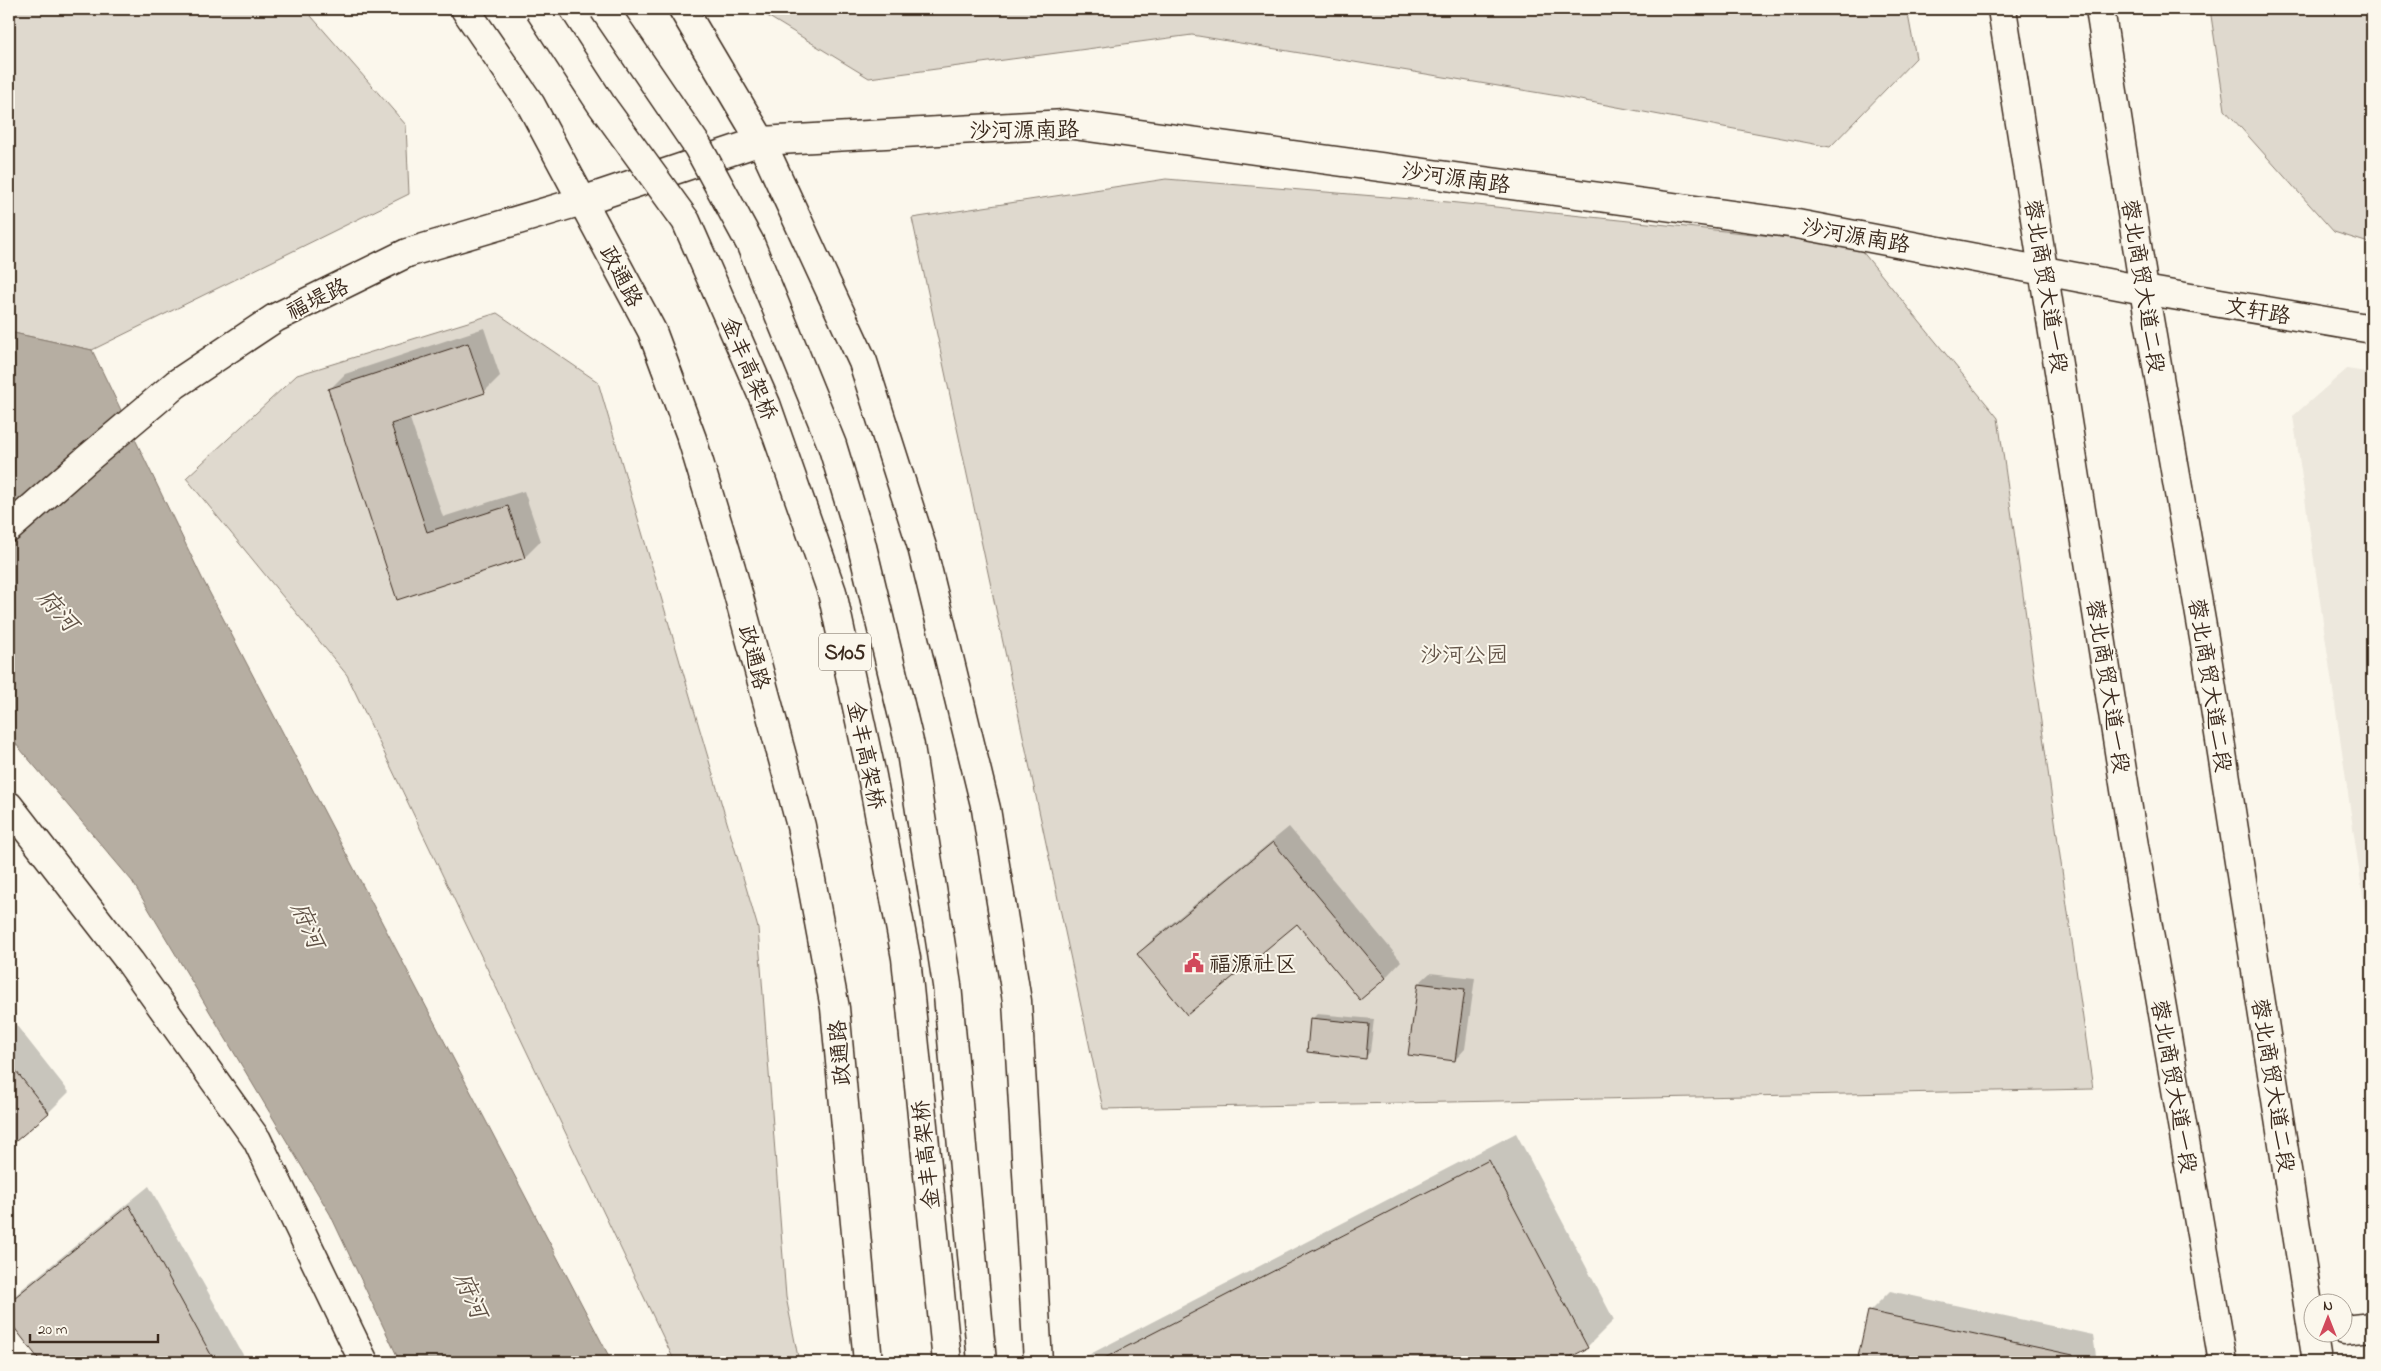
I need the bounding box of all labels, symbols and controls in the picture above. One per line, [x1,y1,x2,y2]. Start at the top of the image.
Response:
street label: 沙河源南路 [969,115,1079,149]
street label: 沙河源南路 [1399,156,1512,203]
street label: 蓉北商贸大道一段 [2014,197,2074,376]
street label: 蓉北商贸大道二段 [2111,197,2171,376]
street label: 沙河源南路 [1799,213,1912,263]
street label: 政通路 [590,241,649,314]
street label: 福堤路 [282,272,355,330]
street label: 文轩路 [2222,291,2293,334]
street label: 金丰高架桥 [711,312,783,426]
water label: 府河 [27,582,88,644]
street label: 蓉北商贸大道二段 [2178,596,2238,775]
street label: 蓉北商贸大道一段 [2076,597,2136,776]
street label: 政通路 [728,622,776,694]
road number: S105 [819,634,871,670]
park label: 沙河公园 [1420,641,1508,673]
street label: 金丰高架桥 [837,698,891,813]
water label: 府河 [280,897,333,959]
place label: 福源社区 [1209,950,1297,982]
public building icon: 福源社区 [1183,952,1205,974]
street label: 蓉北商贸大道二段 [2241,996,2301,1175]
street label: 蓉北商贸大道一段 [2141,997,2203,1176]
street label: 政通路 [823,1018,861,1087]
street label: 金丰高架桥 [906,1098,950,1211]
water label: 府河 [443,1267,496,1329]
north arrow [2304,1294,2354,1344]
text: N [2323,1296,2333,1317]
scale bar [30,1311,158,1343]
text: 20 m [38,1319,68,1341]

